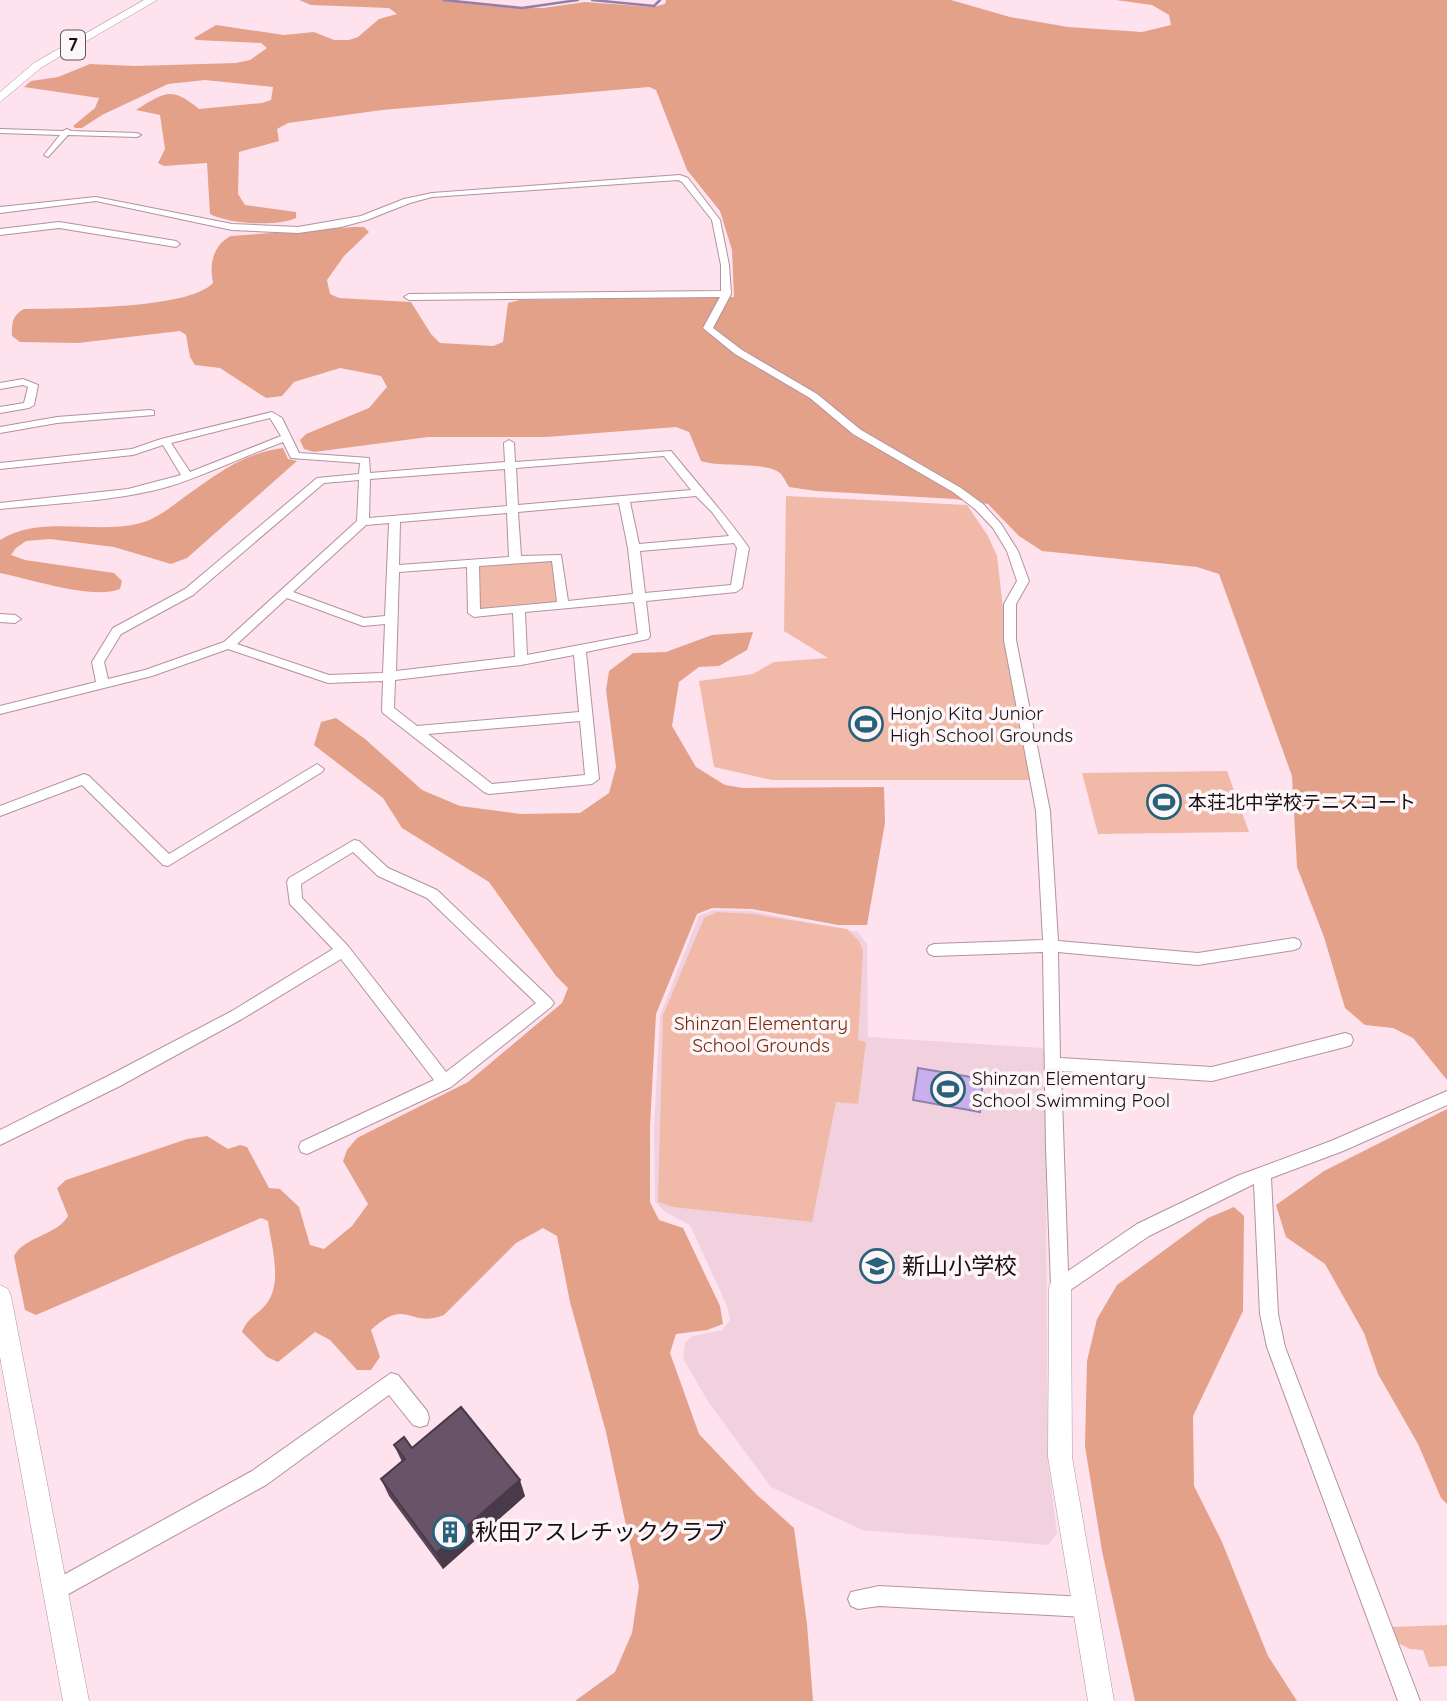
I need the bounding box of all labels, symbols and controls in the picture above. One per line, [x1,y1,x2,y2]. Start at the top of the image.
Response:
road number: 7 [61,31,85,60]
place label: Honjo Kita Junior High School Grounds [890,701,1073,747]
sports icon: Honjo Kita Junior High School Grounds [847,705,885,743]
sports icon: 本荘北中学校テニスコート [1145,783,1183,821]
place label: 本荘北中学校テニスコート [1188,790,1416,814]
park label: Shinzan Elementary School Grounds [674,1011,848,1057]
place label: Shinzan Elementary School Swimming Pool [972,1066,1170,1112]
sports icon: Shinzan Elementary School Swimming Pool [929,1070,967,1108]
school or university icon: 新山小学校 [858,1247,896,1285]
place label: 新山小学校 [902,1251,1017,1280]
building icon: 秋田アスレチッククラブ [431,1513,469,1551]
place label: 秋田アスレチッククラブ [475,1517,727,1546]

